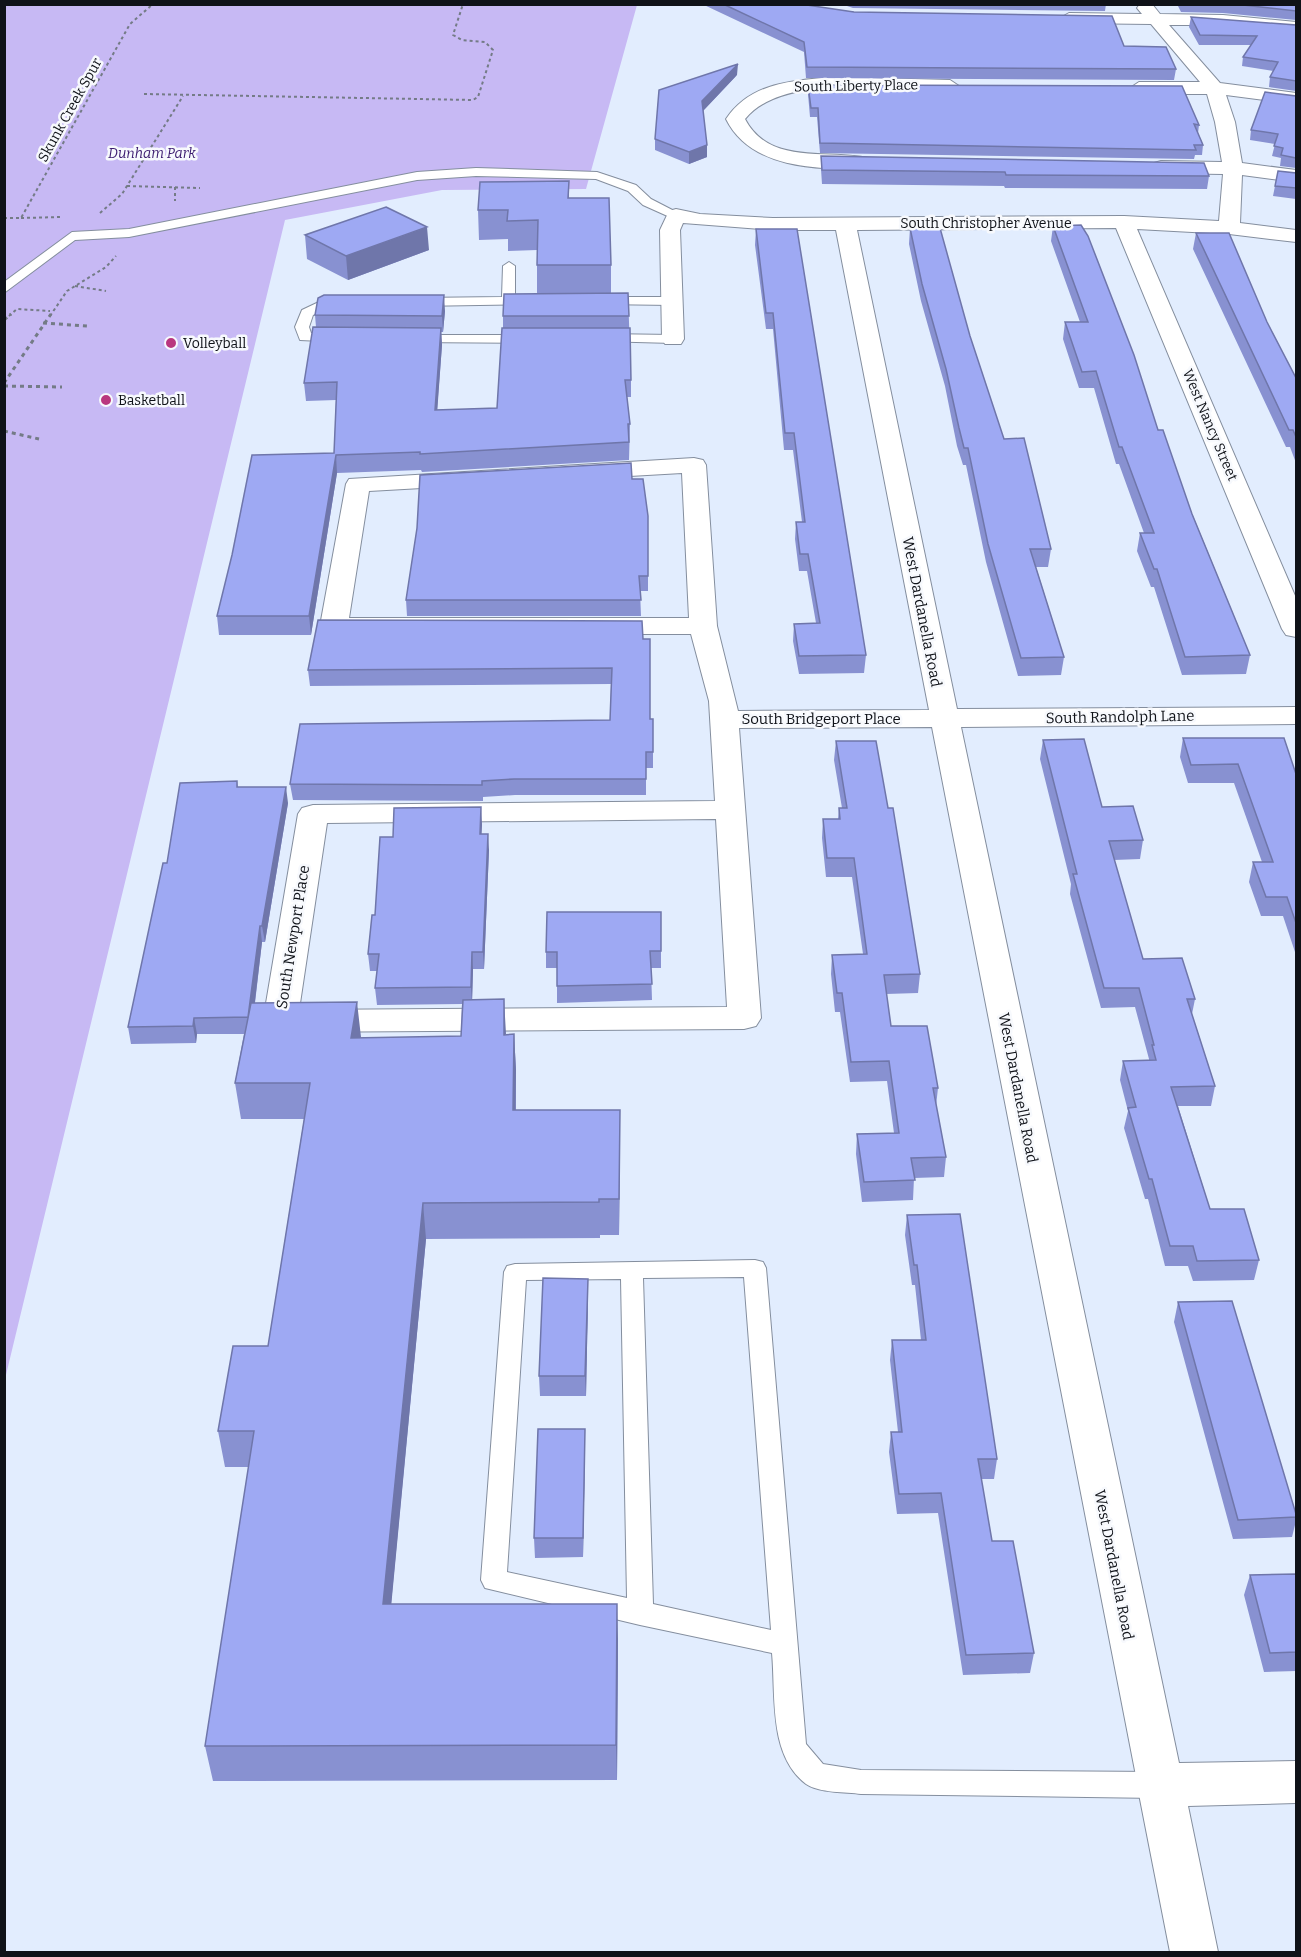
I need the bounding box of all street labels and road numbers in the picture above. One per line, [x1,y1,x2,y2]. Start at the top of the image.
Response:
street label: Skunk Creek Spur [34,55,106,165]
street label: South Liberty Place [794,76,918,96]
street label: South Christopher Avenue [900,215,1072,232]
street label: West Nancy Street [1179,367,1241,483]
street label: West Dardanella Road [899,535,945,689]
street label: South Randolph Lane [1045,707,1195,727]
street label: South Bridgeport Place [741,710,901,728]
street label: South Newport Place [273,864,313,1010]
street label: West Dardanella Road [995,1011,1041,1165]
street label: West Dardanella Road [1091,1488,1137,1642]

